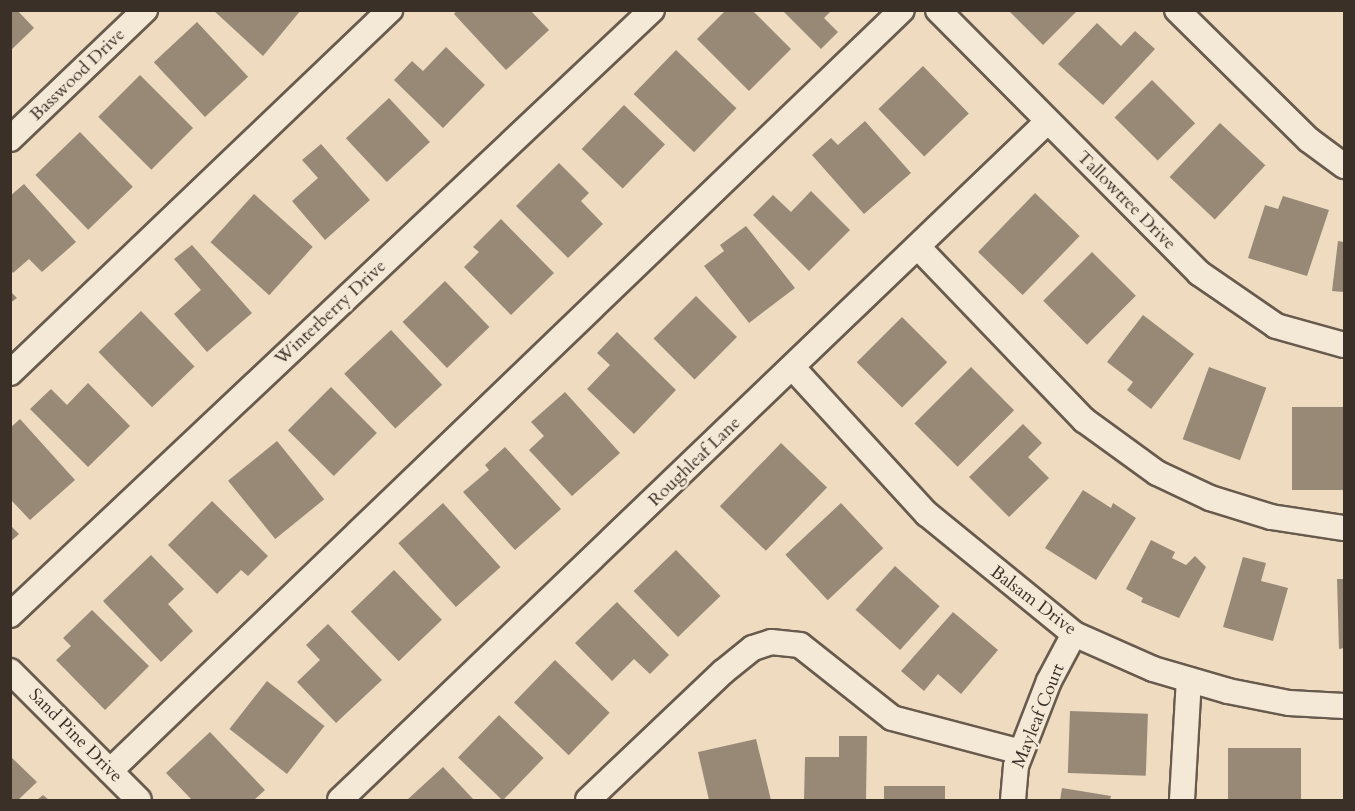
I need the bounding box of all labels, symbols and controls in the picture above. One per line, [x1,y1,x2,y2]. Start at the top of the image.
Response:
street label: Basswood Drive [26,24,130,126]
street label: Tallowtree Drive [1072,147,1180,255]
street label: Winterberry Drive [271,256,391,370]
street label: Roughleaf Lane [644,413,746,511]
street label: Balsam Drive [986,562,1080,640]
street label: Mayleaf Court [1008,661,1070,771]
street label: Sand Pine Drive [24,685,126,787]

